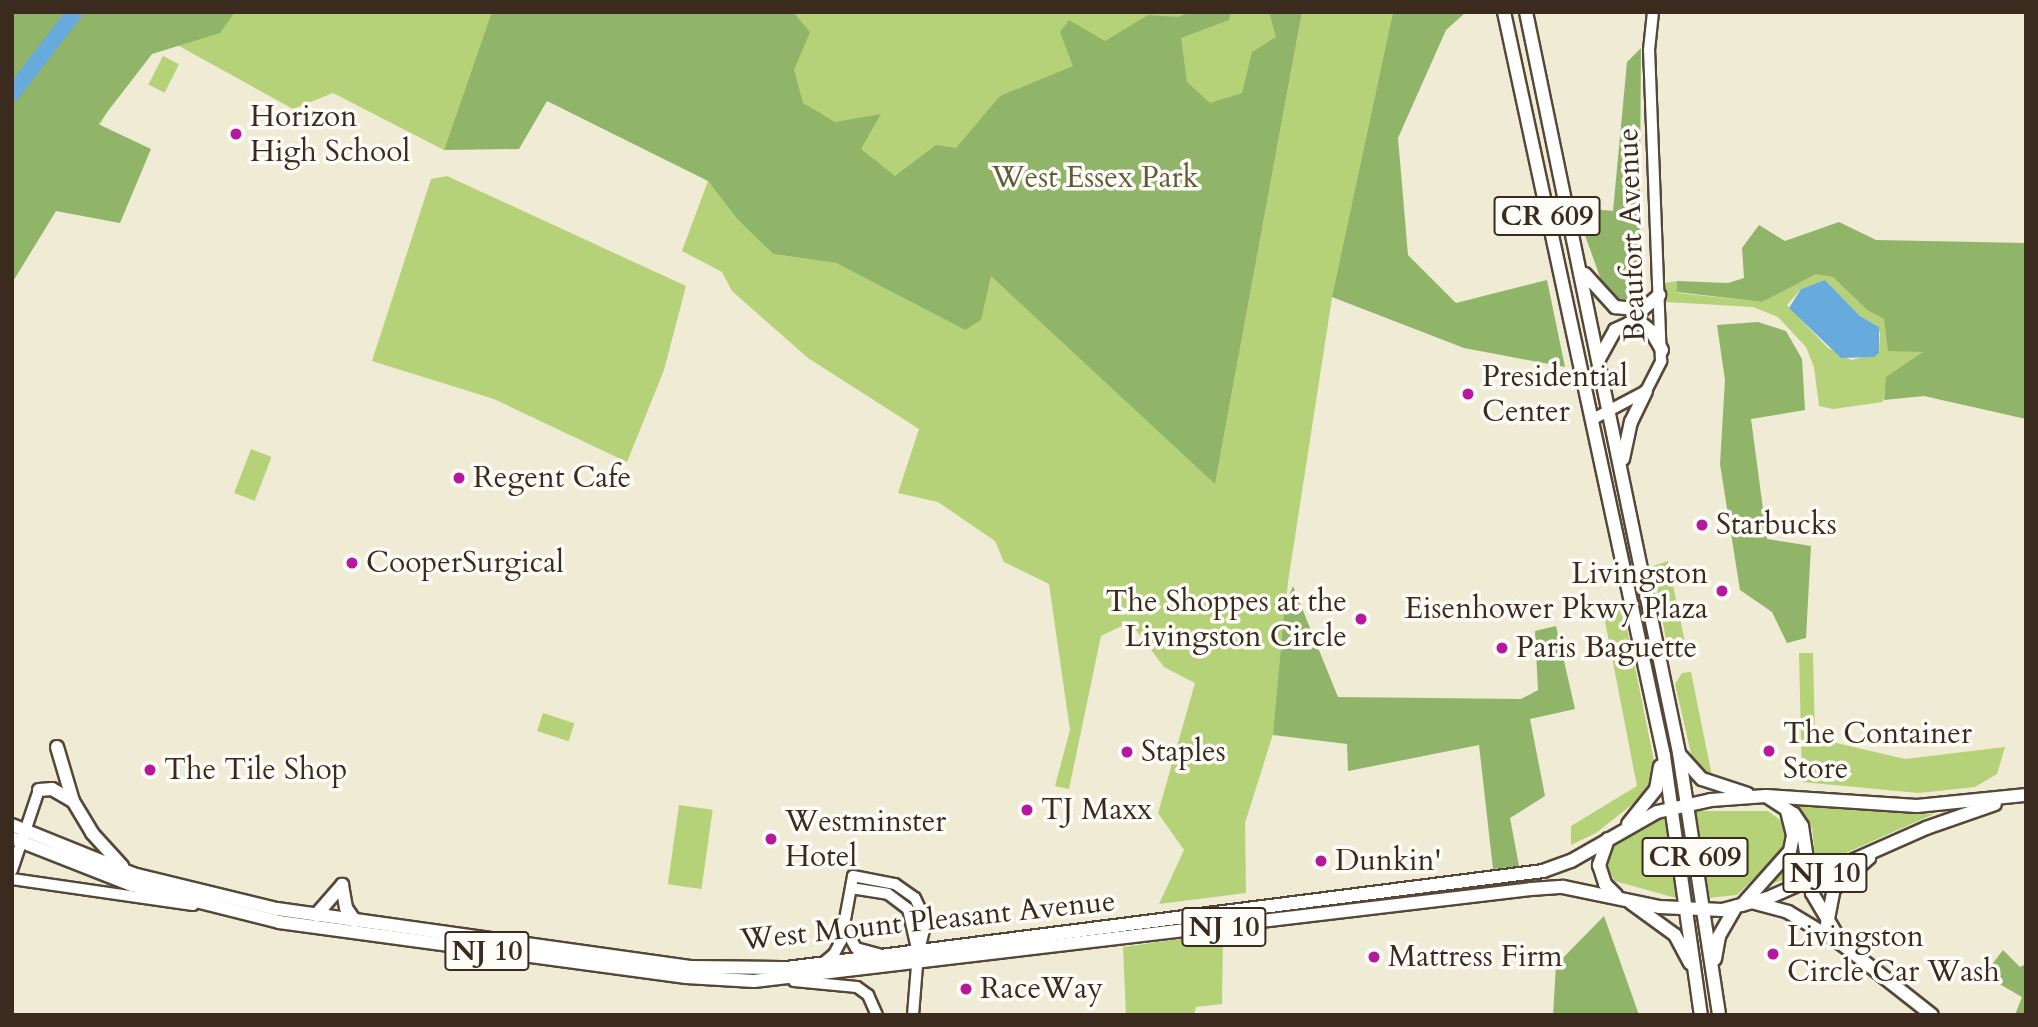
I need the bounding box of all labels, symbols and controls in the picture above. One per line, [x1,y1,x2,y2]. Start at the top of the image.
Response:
place label: Horizon High School [250,99,410,170]
marker: Horizon High School [228,126,244,142]
street label: Beaufort Avenue [1610,127,1654,343]
park label: West Essex Park [991,160,1199,196]
road number: CR 609 [1493,192,1601,241]
place label: Presidential Center [1482,359,1628,430]
marker: Presidential Center [1460,386,1476,402]
place label: Regent Cafe [473,460,631,496]
marker: Regent Cafe [451,470,467,486]
place label: Starbucks [1716,507,1837,543]
marker: Starbucks [1694,517,1710,533]
place label: CooperSurgical [366,545,564,581]
marker: CooperSurgical [344,555,360,571]
place label: Livingston Eisenhower Pkwy Plaza [1405,556,1708,626]
marker: Livingston Eisenhower Pkwy Plaza [1714,583,1730,599]
place label: The Shoppes at the Livingston Circle [1105,584,1347,654]
marker: The Shoppes at the Livingston Circle [1353,611,1369,627]
place label: Paris Baguette [1516,630,1697,666]
marker: Paris Baguette [1494,640,1510,656]
place label: The Container Store [1783,716,1972,786]
place label: Staples [1141,734,1226,770]
marker: The Container Store [1761,743,1777,759]
marker: Staples [1119,744,1135,760]
place label: The Tile Shop [164,752,348,788]
marker: The Tile Shop [142,762,158,778]
place label: TJ Maxx [1041,792,1152,828]
marker: TJ Maxx [1019,802,1035,818]
place label: Westminster Hotel [785,804,946,874]
marker: Westminster Hotel [763,831,779,847]
road number: CR 609 [1641,832,1749,882]
place label: Dunkin' [1335,843,1441,879]
road number: NJ 10 [1781,848,1869,898]
marker: Dunkin' [1313,853,1329,869]
street label: West Mount Pleasant Avenue [739,883,1117,959]
road number: NJ 10 [1180,902,1268,951]
place label: Livingston Circle Car Wash [1787,919,2000,990]
road number: NJ 10 [443,926,531,976]
place label: Mattress Firm [1388,939,1563,975]
marker: Livingston Circle Car Wash [1765,946,1781,962]
marker: Mattress Firm [1366,949,1382,965]
place label: RaceWay [980,971,1103,1007]
marker: RaceWay [958,981,974,997]

